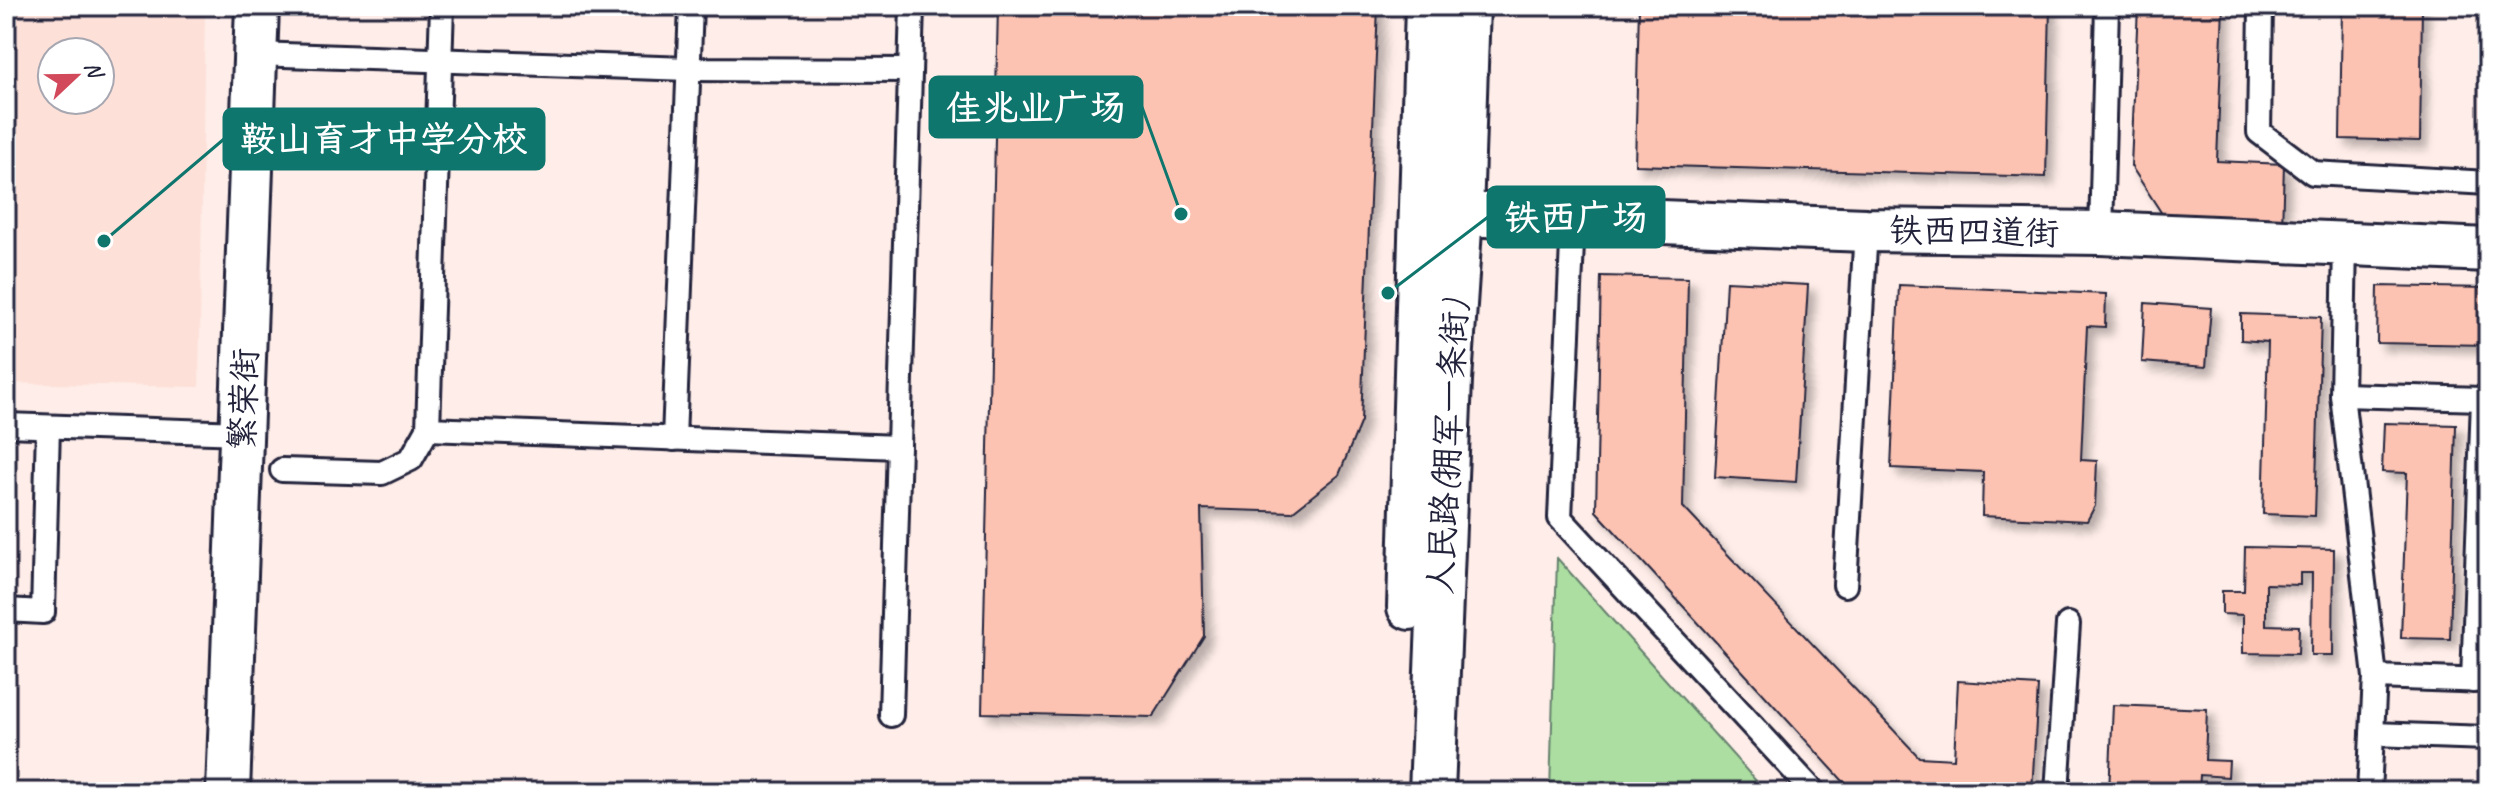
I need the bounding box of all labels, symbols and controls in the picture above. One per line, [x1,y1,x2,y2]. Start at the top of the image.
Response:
north arrow [36,36,116,116]
text: N [78,57,110,84]
callout: 佳兆业广场 [930,77,1142,137]
text: 佳兆业广场 [946,85,1126,131]
callout: 鞍山育才中学分校 [224,109,544,169]
text: 鞍山育才中学分校 [240,116,528,162]
callout: 铁西广场 [1488,187,1664,247]
text: 铁西广场 [1504,195,1648,241]
street label: 铁西四道街 [1889,209,2059,254]
street label: 人民路(拥军一条街) [1418,297,1477,595]
street label: 繁荣街 [220,347,267,451]

